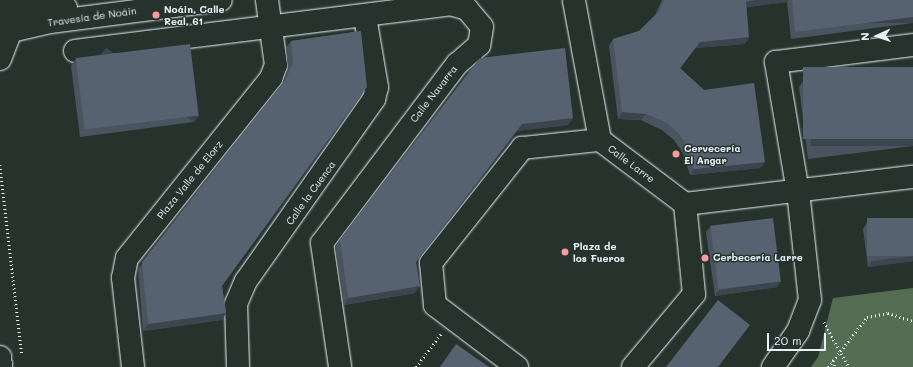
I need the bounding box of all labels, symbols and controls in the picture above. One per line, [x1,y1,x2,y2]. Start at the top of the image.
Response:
place label: Noáin, Calle Real, 61 [164,3,225,26]
street label: Travesía de Noáin [47,5,137,29]
marker: Noáin, Calle Real, 61 [151,10,161,20]
north arrow [857,16,897,56]
text: N [857,32,872,41]
street label: Calle Navarra [408,63,460,125]
street label: Plaza Valle de Elorz [155,138,225,222]
place label: Cervecería El Angar [684,142,741,166]
street label: Calle Larre [605,143,657,185]
marker: Cervecería El Angar [671,149,681,159]
street label: Calle la Cuenca [284,159,338,227]
place label: Plaza de los Fueros [573,240,625,264]
marker: Plaza de los Fueros [560,247,570,257]
place label: Cerbecería Larre [713,252,803,264]
marker: Cerbecería Larre [700,253,710,263]
scale bar [769,325,828,351]
text: 20 m [774,332,802,348]

